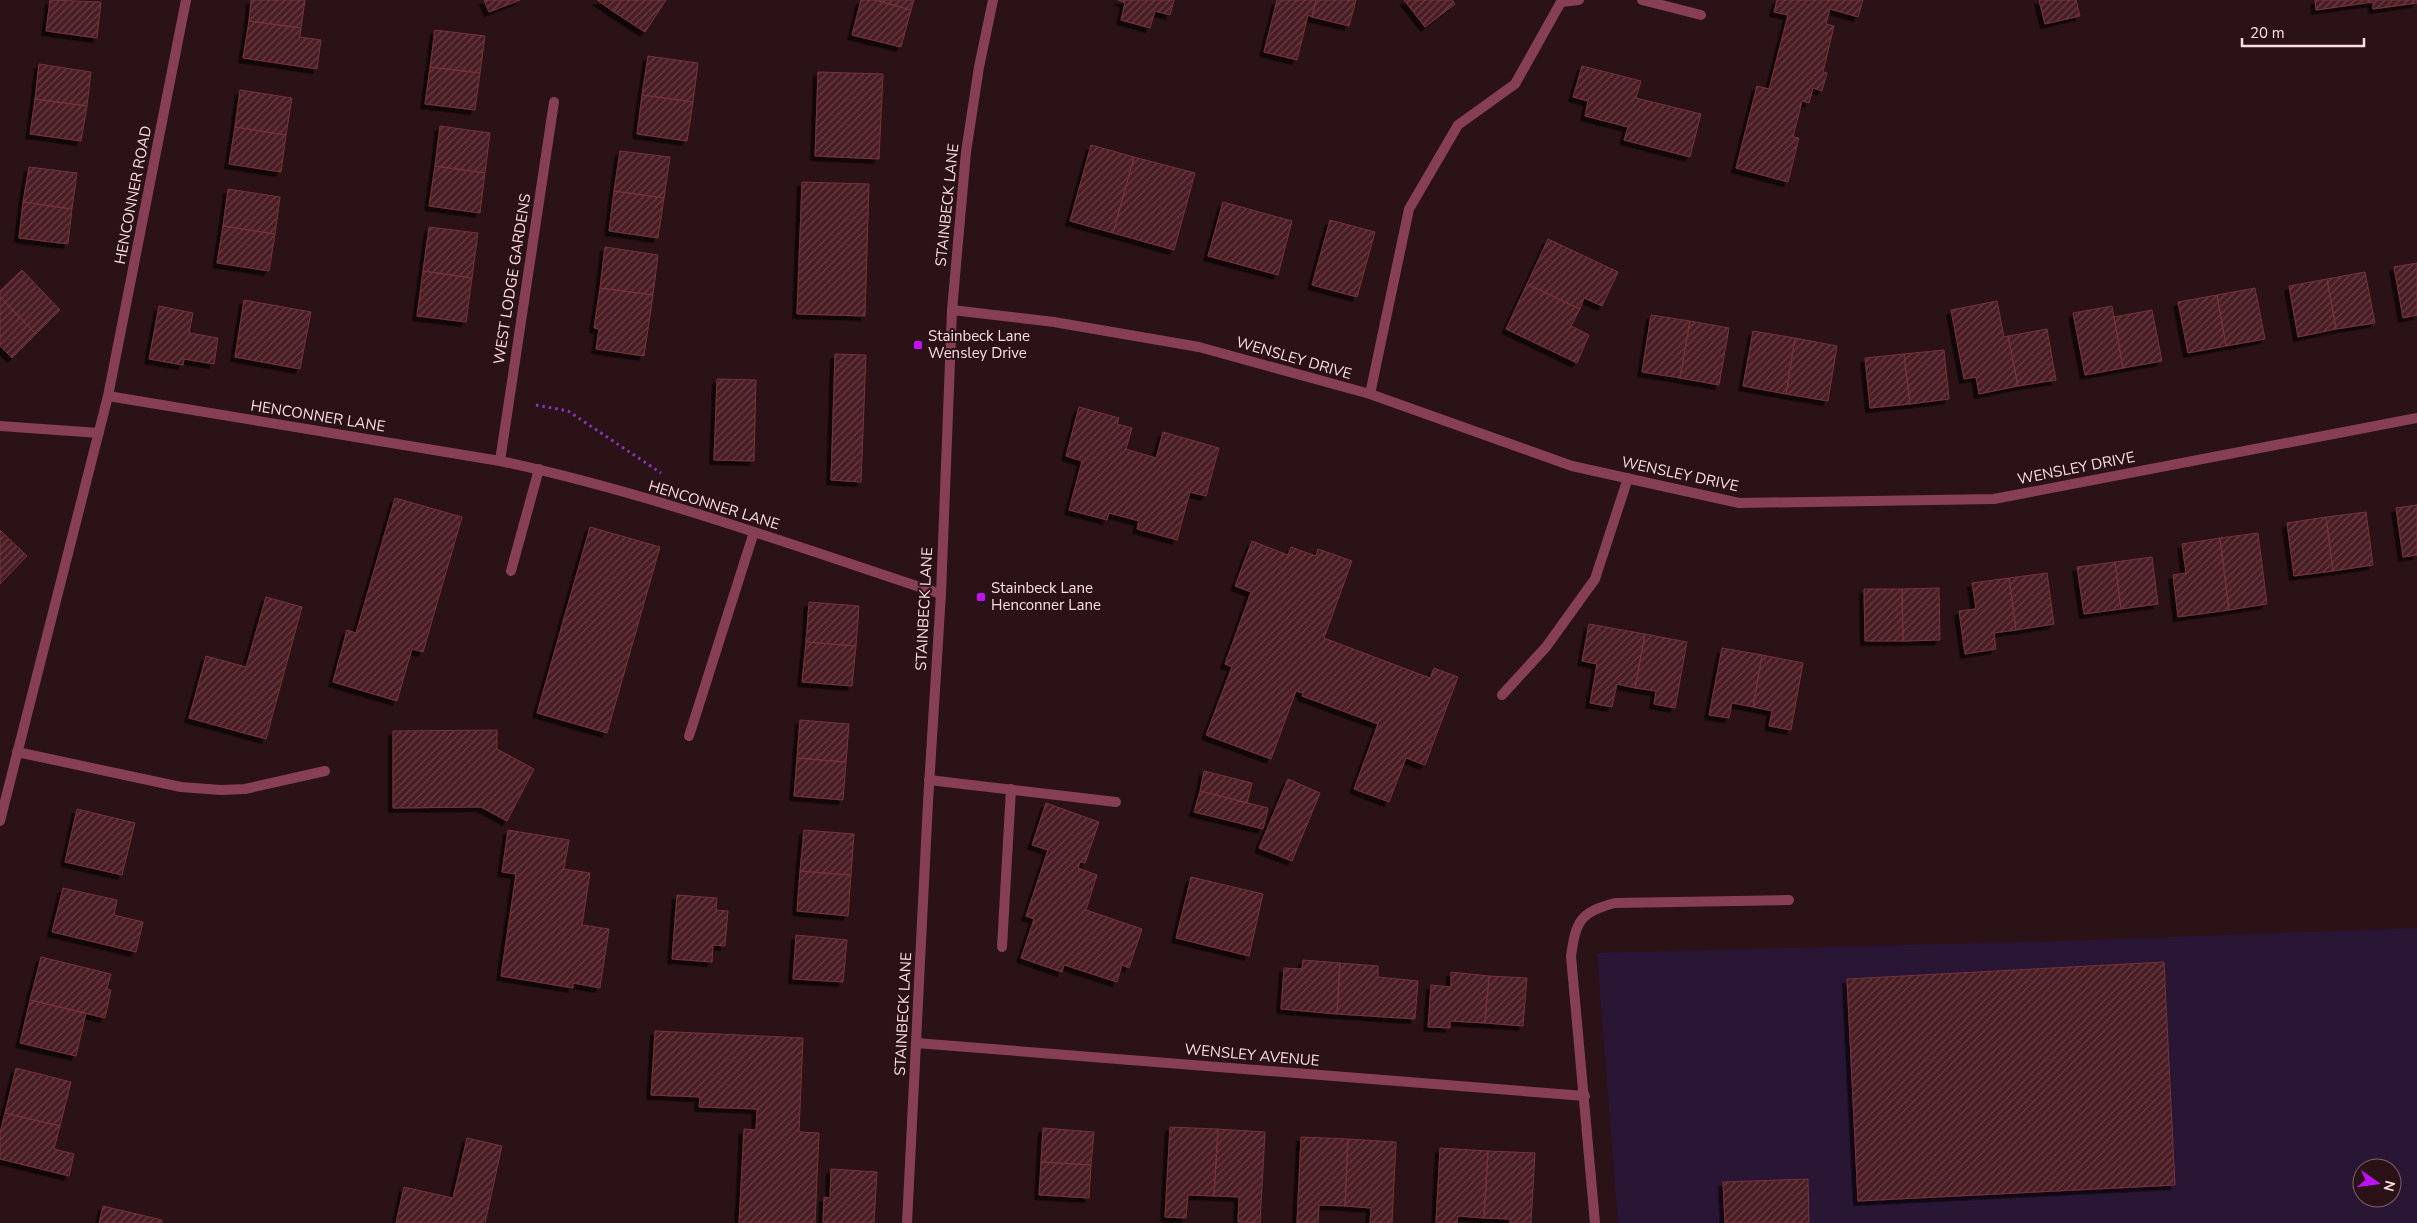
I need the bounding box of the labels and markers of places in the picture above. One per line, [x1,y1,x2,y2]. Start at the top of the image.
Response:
place label: Stainbeck Lane Wensley Drive [928,326,1030,363]
marker: Stainbeck Lane Wensley Drive [912,339,924,351]
place label: Stainbeck Lane Henconner Lane [991,578,1101,615]
marker: Stainbeck Lane Henconner Lane [975,591,987,603]

